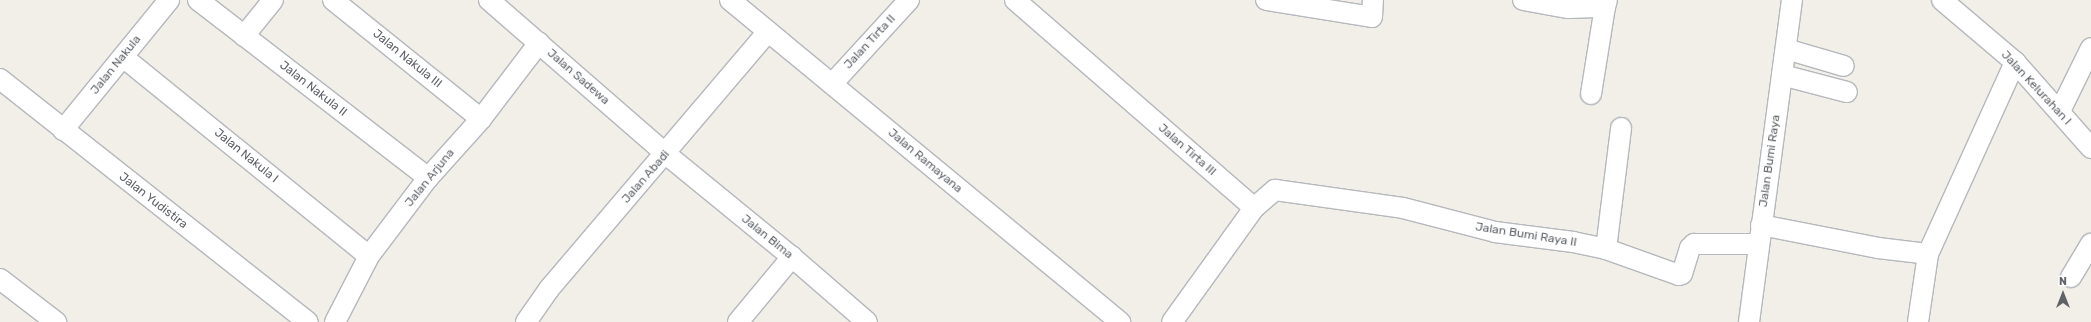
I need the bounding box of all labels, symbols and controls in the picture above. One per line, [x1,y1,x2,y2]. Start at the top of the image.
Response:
street label: Jalan Tirta II [841,12,899,72]
street label: Jalan Nakula III [370,27,444,91]
street label: Jalan Nakula [88,33,144,97]
street label: Jalan Sadewa [544,46,612,108]
street label: Jalan Kelurahan I [1998,48,2074,128]
street label: Jalan Nakula II [277,58,349,120]
street label: Jalan Bumi Raya [1756,114,1784,208]
street label: Jalan Tirta III [1155,121,1219,179]
street label: Jalan Nakula I [211,126,281,186]
street label: Jalan Ramayana [885,126,965,196]
street label: Jalan Arjuna [402,146,458,210]
street label: Jalan Abadi [619,147,673,207]
street label: Jalan Yudistira [116,170,190,232]
street label: Jalan Bima [738,212,796,262]
street label: Jalan Bumi Raya II [1474,220,1578,250]
north arrow [2043,274,2083,314]
text: N [2059,275,2067,288]

